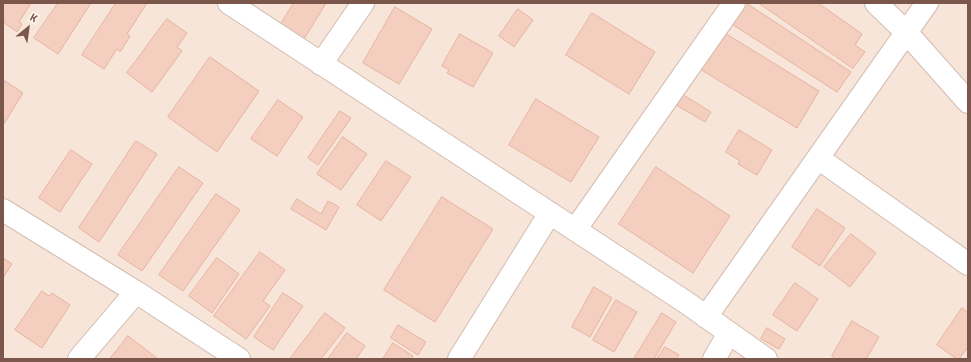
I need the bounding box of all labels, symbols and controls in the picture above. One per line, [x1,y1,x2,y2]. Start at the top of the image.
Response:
north arrow [8,8,48,48]
text: K [27,9,41,26]

